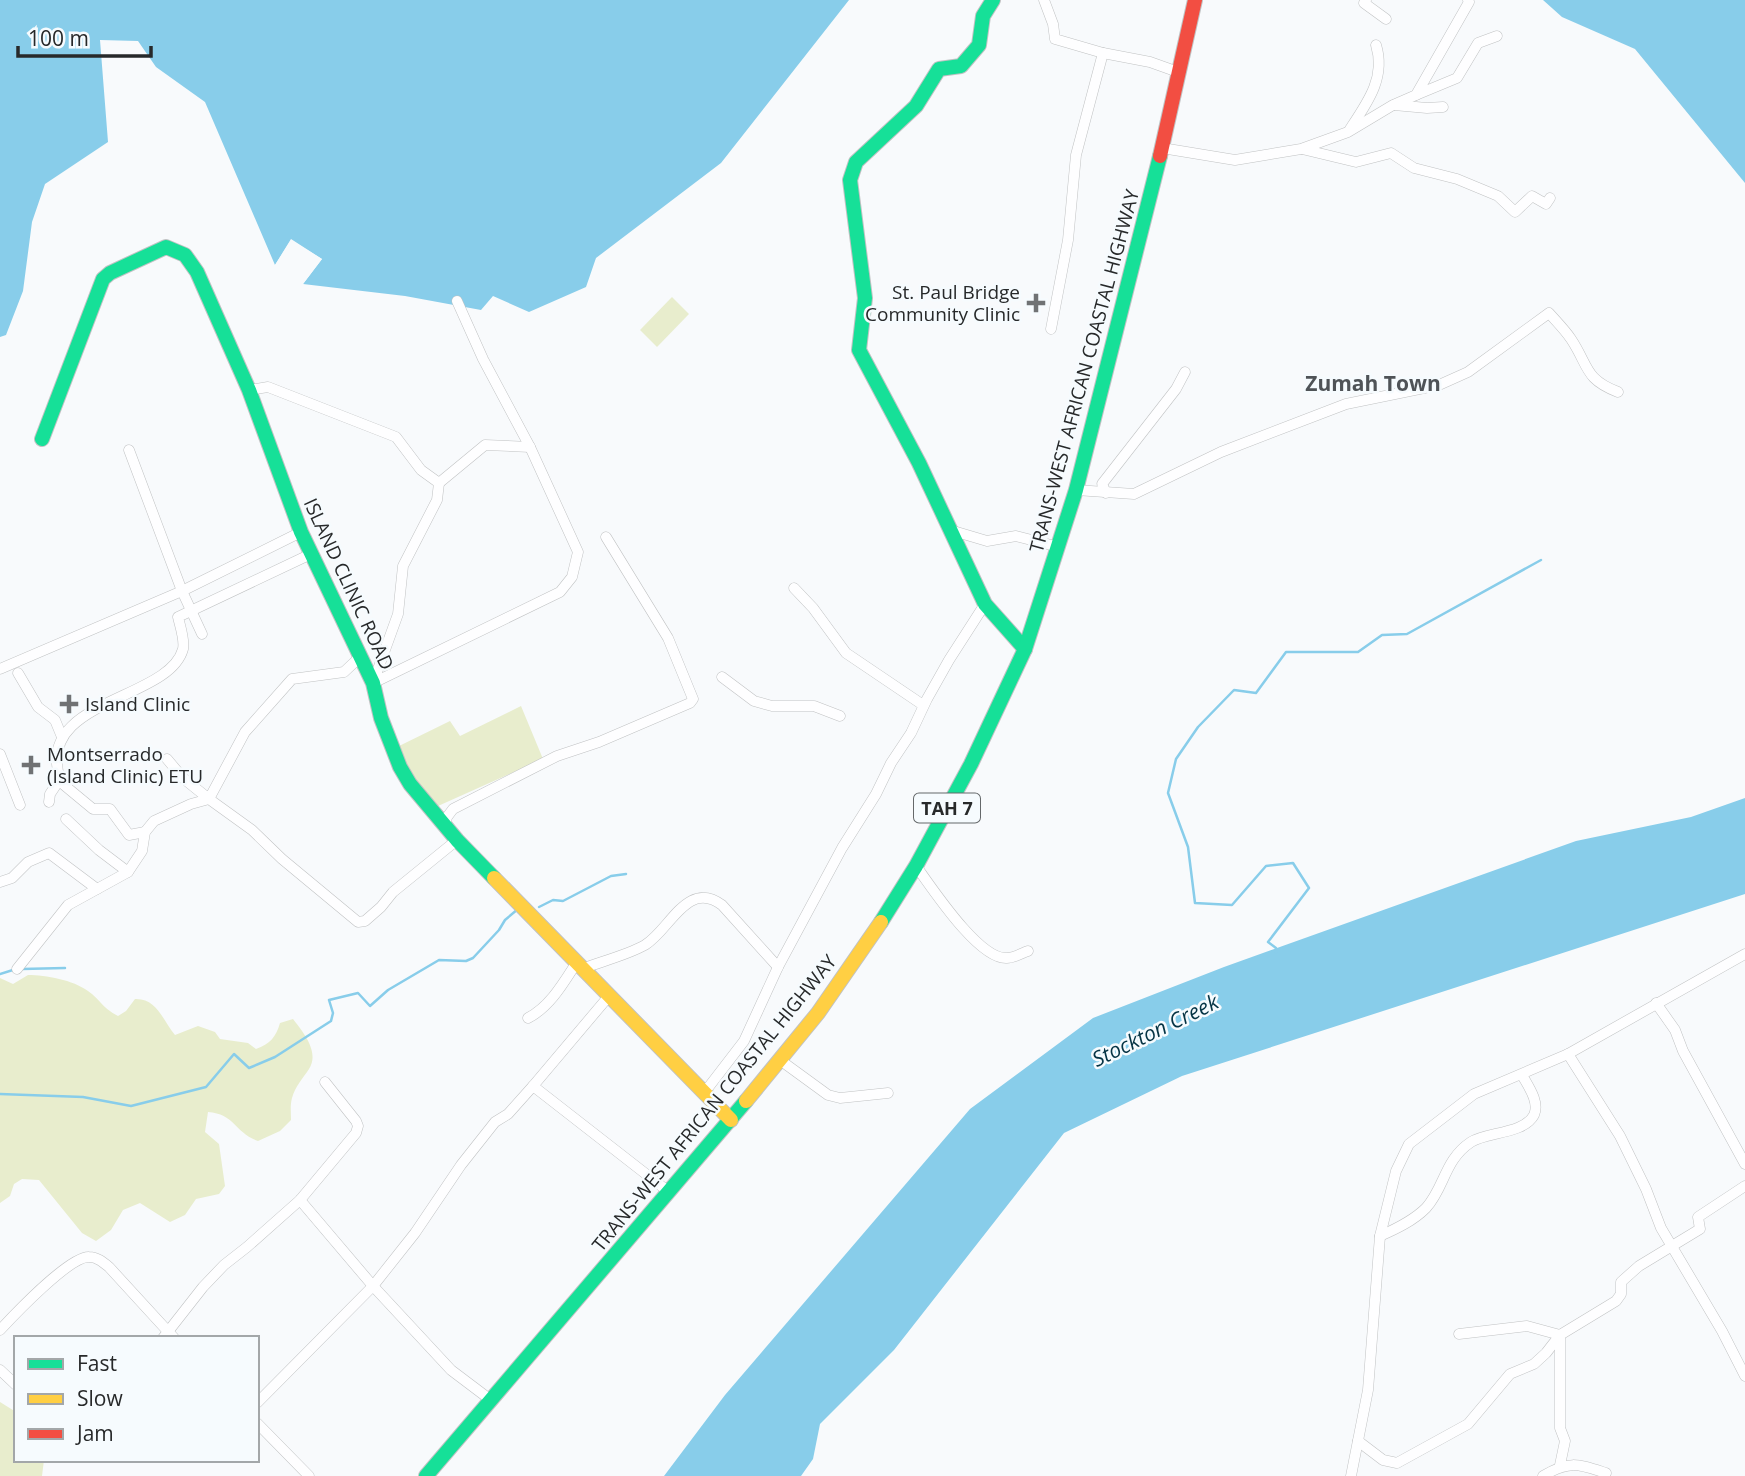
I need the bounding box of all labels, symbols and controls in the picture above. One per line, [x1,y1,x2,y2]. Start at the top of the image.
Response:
scale bar [18,14,150,58]
text: 100 m [28,24,89,52]
street label: TRANS-WEST AFRICAN COASTAL HIGHWAY [1023,186,1145,555]
place label: St. Paul Bridge Community Clinic [865,279,1020,327]
marker: St. Paul Bridge Community Clinic [1026,293,1046,313]
district label: Zumah Town [1305,369,1441,397]
street label: ISLAND CLINIC ROAD [298,494,400,674]
place label: Island Clinic [85,691,190,717]
marker: Island Clinic [59,694,79,714]
place label: Montserrado (Island Clinic) ETU [47,741,203,789]
marker: Montserrado (Island Clinic) ETU [21,755,41,775]
road number: TAH 7 [914,794,980,822]
street label: TRANS-WEST AFRICAN COASTAL HIGHWAY [586,949,842,1257]
water label: Stockton Creek [1087,987,1223,1073]
legend [14,1336,259,1462]
text: Fast [77,1349,117,1377]
text: Slow [77,1384,123,1412]
text: Jam [75,1419,114,1447]

